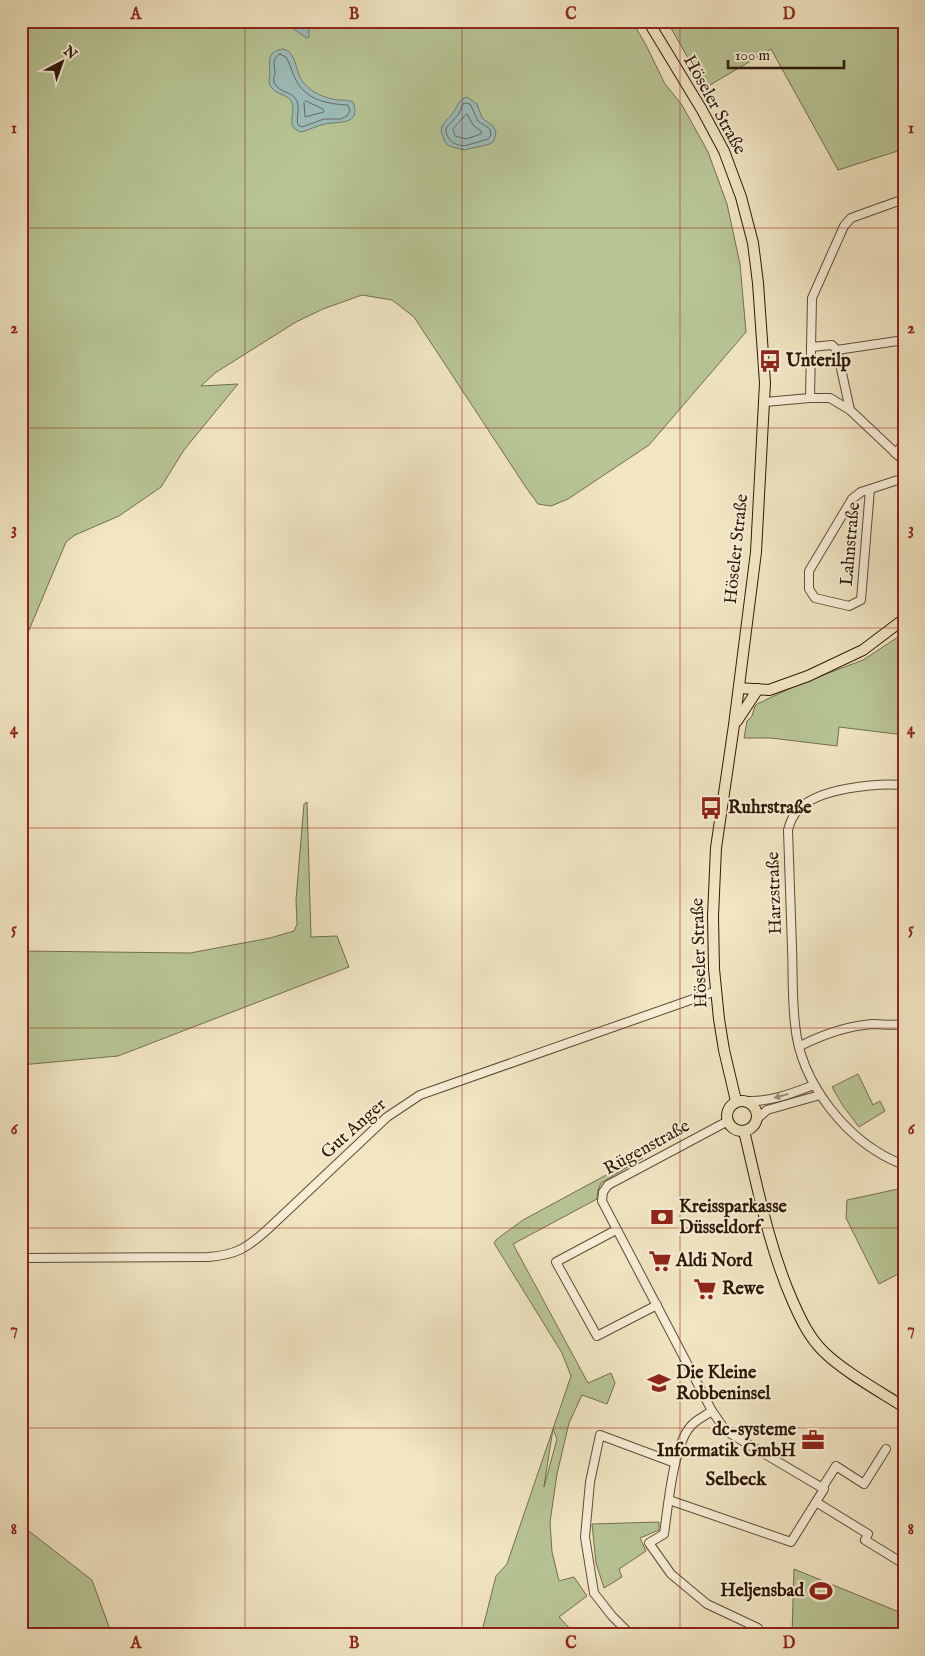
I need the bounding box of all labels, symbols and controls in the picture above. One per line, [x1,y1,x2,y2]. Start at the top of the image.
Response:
text: A [130,5,143,25]
text: B [349,5,360,25]
text: C [565,5,577,25]
text: D [783,5,796,25]
north arrow [38,38,88,88]
scale bar [728,38,844,70]
text: N [59,42,80,64]
text: 100 m [735,46,771,65]
street label: Höseler Straße [677,51,751,159]
text: 1 [11,119,17,139]
text: 1 [908,119,914,139]
text: 2 [10,319,18,339]
text: 2 [907,319,915,339]
bus stop icon: Unterilp [757,348,783,374]
place label: Unterilp [785,350,851,373]
street label: Höseler Straße [720,493,754,605]
street label: Lahnstraße [836,501,866,587]
text: 3 [11,520,17,540]
text: 3 [908,520,914,540]
text: 4 [10,720,19,740]
text: 4 [907,720,916,740]
bus stop icon: Ruhrstraße [698,795,724,821]
place label: Ruhrstraße [728,797,812,820]
street label: Harzstraße [762,851,788,935]
street label: Höseler Straße [687,897,713,1009]
text: 5 [11,920,17,940]
text: 5 [908,920,914,940]
one-way arrow [774,1092,789,1100]
street label: Gut Anger [317,1093,392,1164]
street label: Rügenstraße [600,1115,694,1181]
text: 6 [11,1120,19,1140]
text: 6 [908,1120,916,1140]
place label: Kreissparkasse Düsseldorf [679,1196,788,1240]
bank icon: Kreissparkasse Düsseldorf [649,1204,675,1230]
supermarket icon: Aldi Nord [647,1248,673,1274]
place label: Aldi Nord [675,1250,753,1273]
supermarket icon: Rewe [692,1276,718,1302]
place label: Rewe [722,1278,765,1301]
text: 7 [10,1320,18,1340]
text: 7 [907,1320,915,1340]
place label: Die Kleine Robbeninsel [676,1362,771,1406]
school or university icon: Die Kleine Robbeninsel [646,1370,672,1396]
place label: dc-systeme Informatik GmbH [657,1419,797,1463]
office icon: dc-systeme Informatik GmbH [800,1427,826,1453]
district label: Selbeck [706,1468,767,1492]
text: 8 [11,1520,17,1540]
text: 8 [908,1520,914,1540]
sports icon: Heljensbad [808,1578,834,1604]
place label: Heljensbad [720,1580,804,1603]
text: A [130,1634,143,1654]
text: B [349,1634,360,1654]
text: C [565,1634,577,1654]
text: D [783,1634,796,1654]

